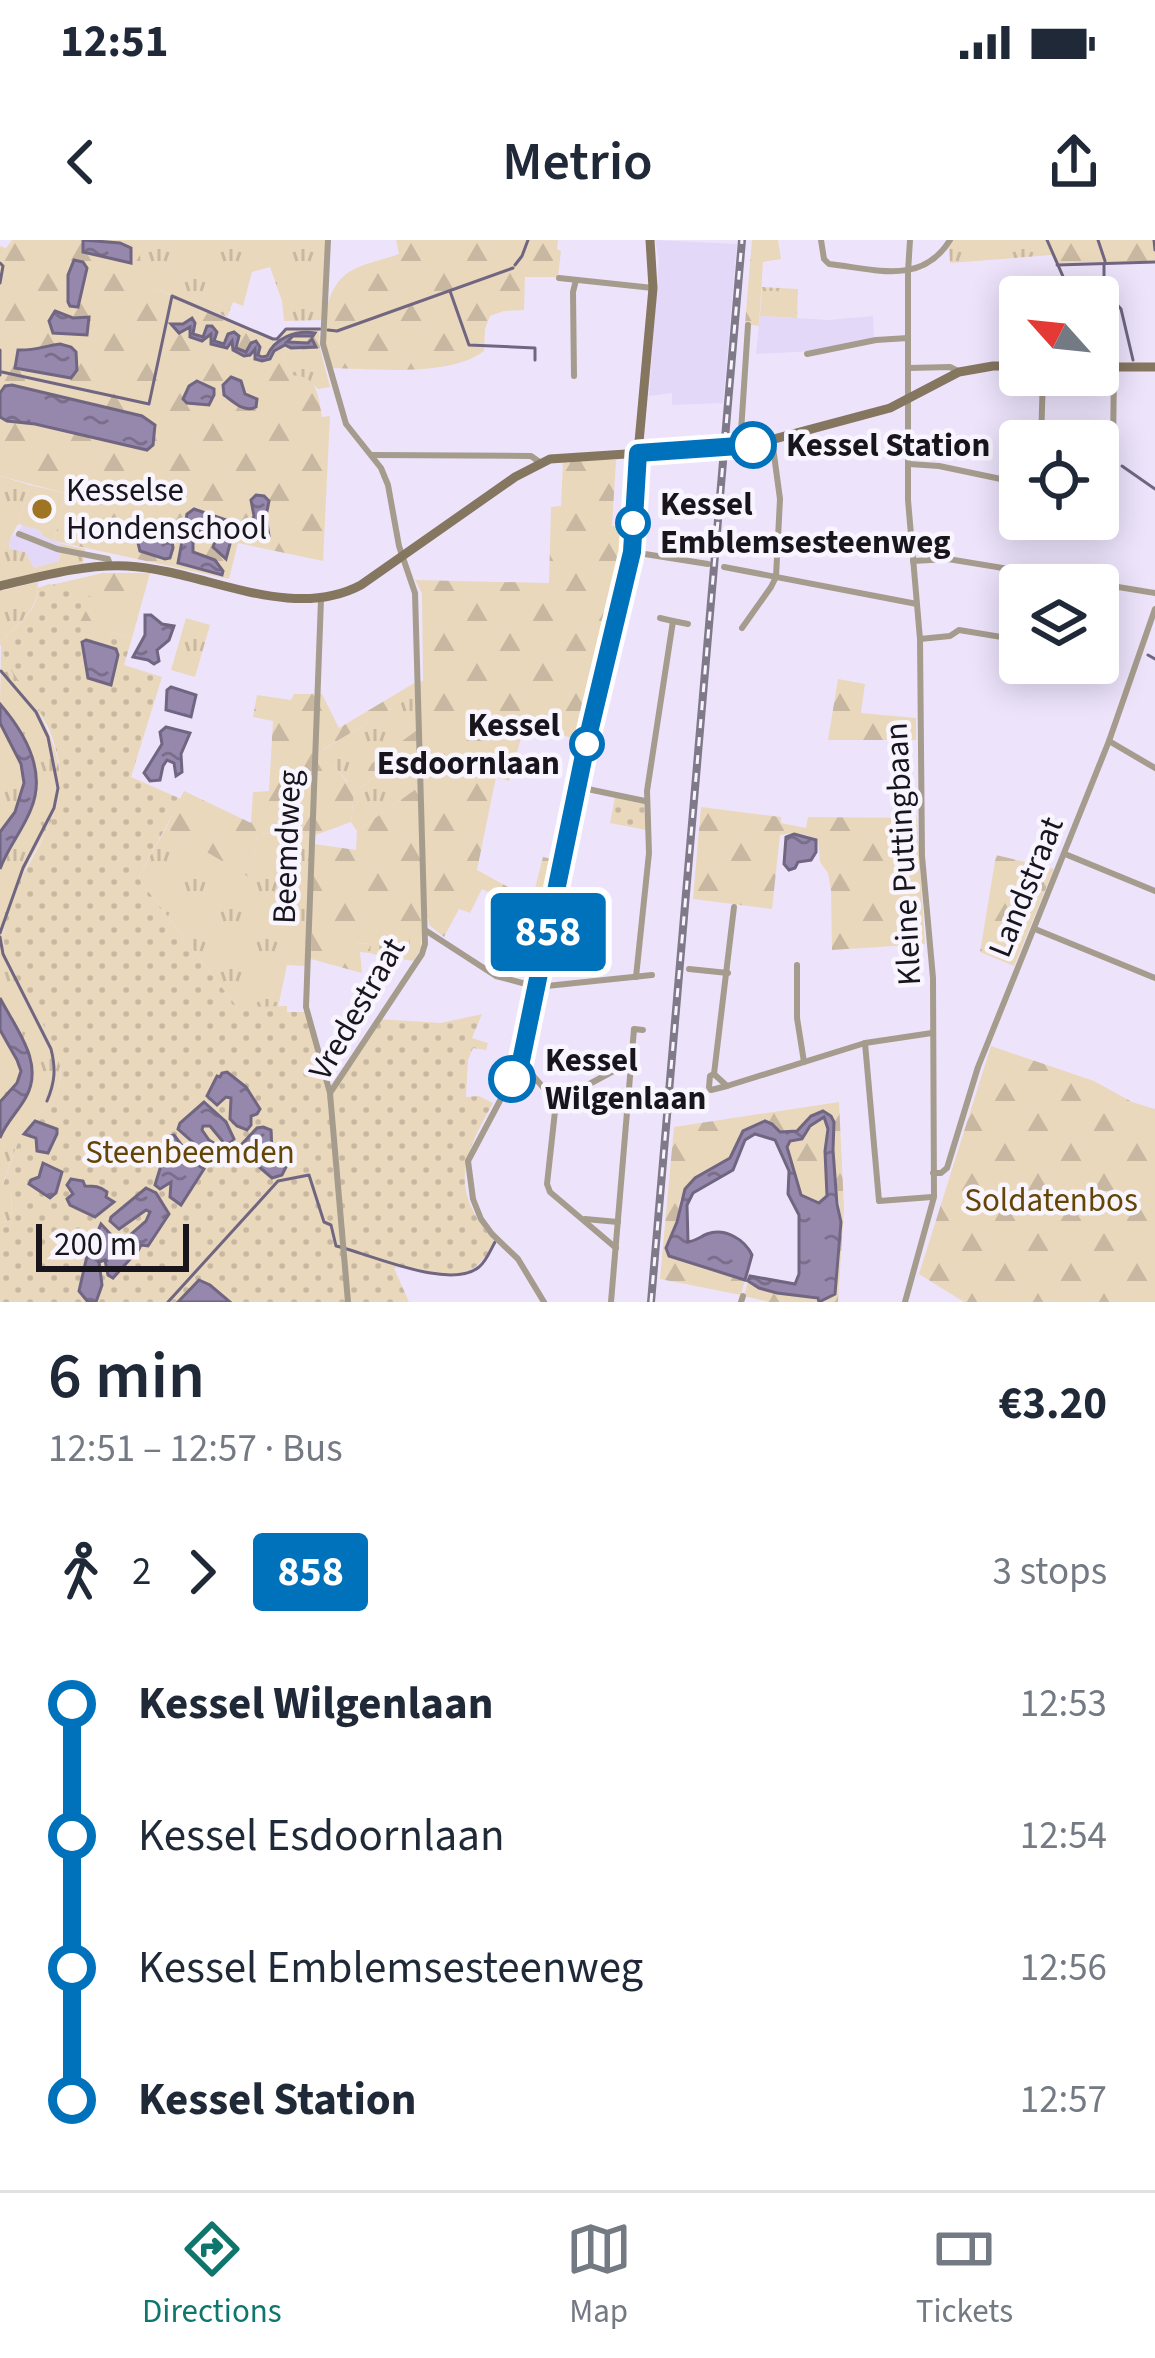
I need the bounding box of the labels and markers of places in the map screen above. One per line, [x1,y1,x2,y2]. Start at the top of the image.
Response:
place label: Kessel Station [786,422,990,469]
marker: Kessel Station [731,423,775,467]
place label: Kesselse Hondenschool [66,467,267,552]
place label: Kessel Emblemsesteenweg [660,481,951,566]
marker: Kesselse Hondenschool [29,496,55,522]
marker: Kessel Emblemsesteenweg [617,507,649,539]
place label: Kessel Esdoornlaan [377,702,561,787]
marker: Kessel Esdoornlaan [571,728,603,760]
place label: Kessel Wilgenlaan [545,1037,706,1122]
marker: Kessel Wilgenlaan [490,1057,534,1101]

